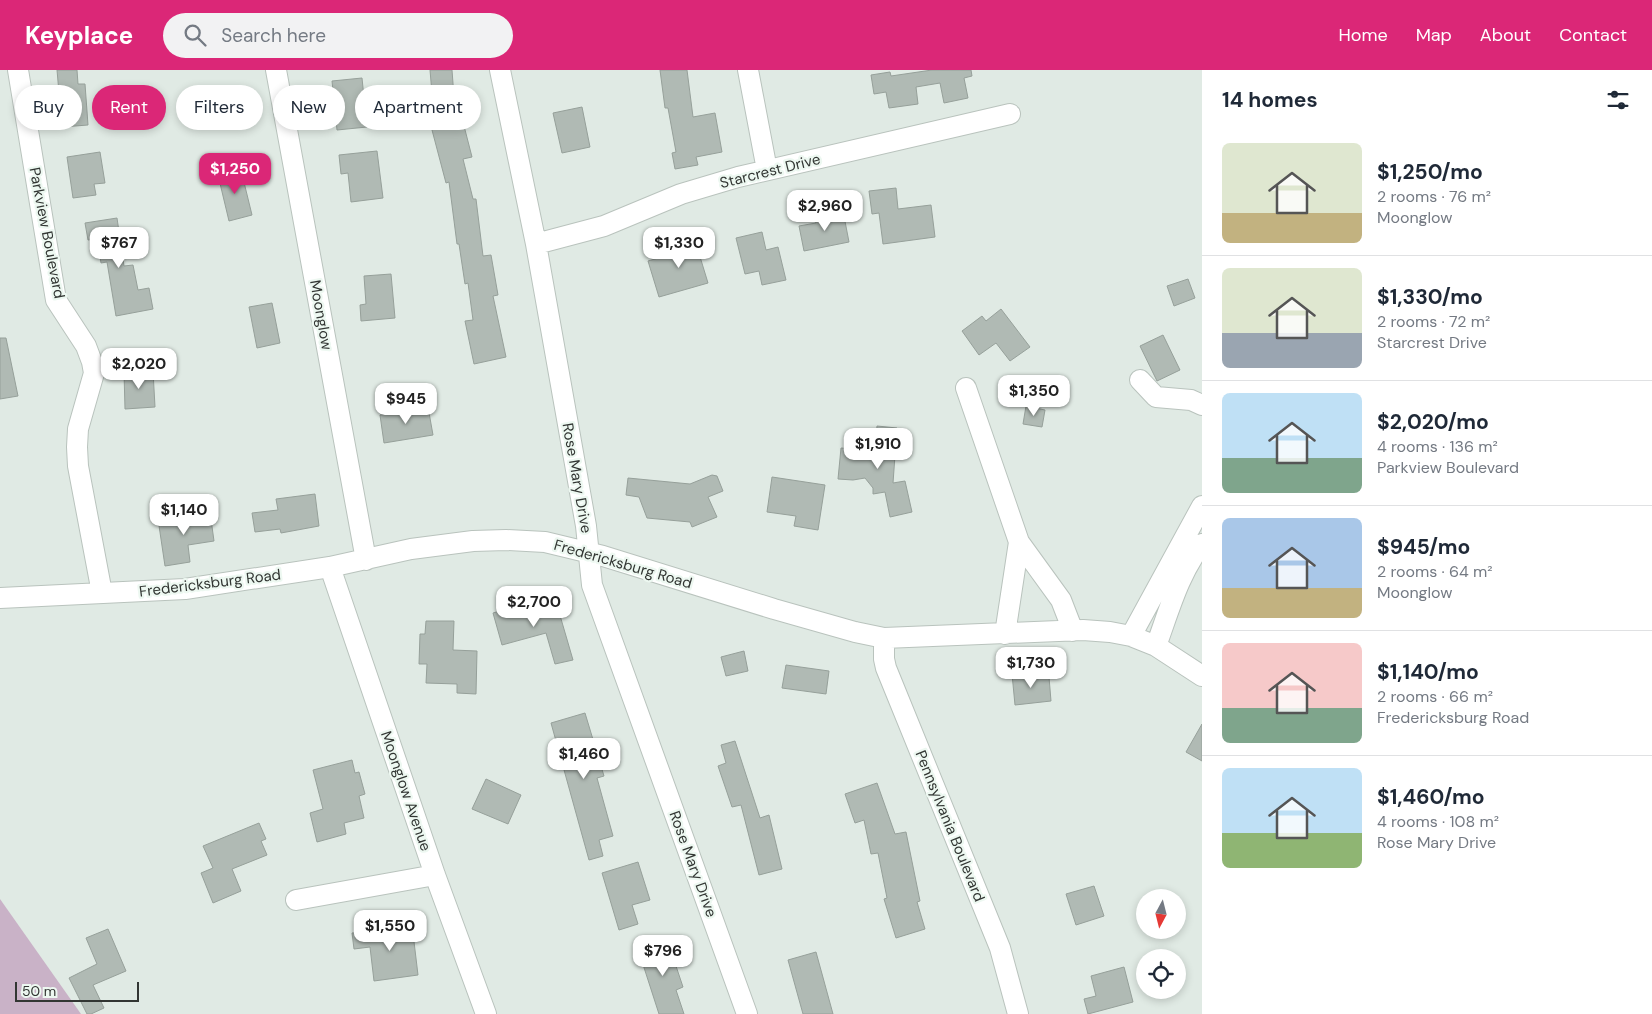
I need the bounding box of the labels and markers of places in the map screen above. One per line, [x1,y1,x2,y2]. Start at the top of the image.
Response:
pin: $1,250 [194,152,276,195]
pin: $2,960 [784,190,866,232]
pin: $767 [89,226,149,269]
pin: $1,330 [638,226,720,269]
pin: $2,020 [98,348,180,390]
pin: $1,350 [993,374,1075,417]
pin: $945 [376,382,436,425]
pin: $1,910 [837,428,919,470]
pin: $1,140 [143,494,225,536]
pin: $2,700 [493,586,575,628]
pin: $1,730 [990,646,1072,689]
pin: $1,460 [543,738,625,780]
pin: $1,550 [349,910,431,952]
pin: $796 [633,934,693,977]

